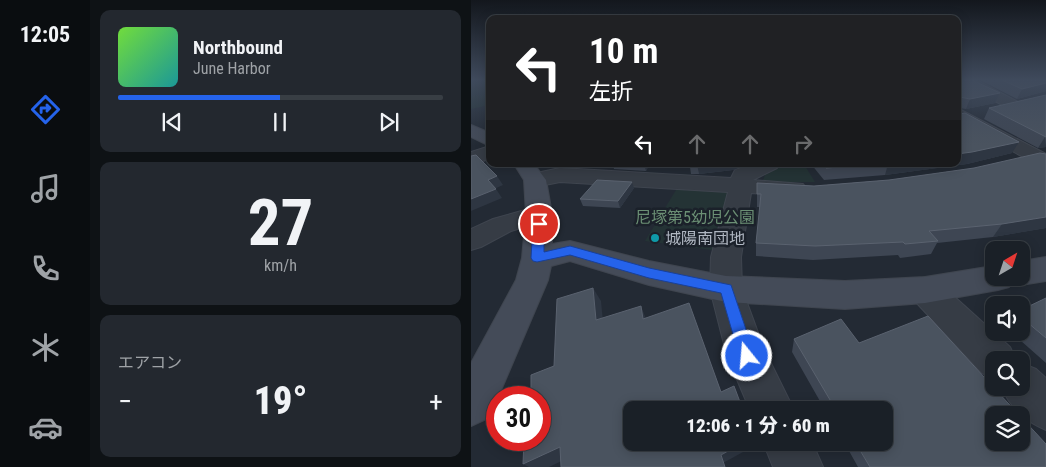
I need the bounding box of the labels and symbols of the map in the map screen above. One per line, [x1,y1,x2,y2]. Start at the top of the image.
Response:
pin [518,203,560,245]
park label: 尼塚第5幼児公園 [635,208,755,227]
place label: 城陽南団地 [665,229,745,248]
marker: 城陽南団地 [649,232,661,244]
north arrow [985,241,1030,286]
position arrow [720,329,772,381]
speed limit sign: 30 [486,386,551,451]

